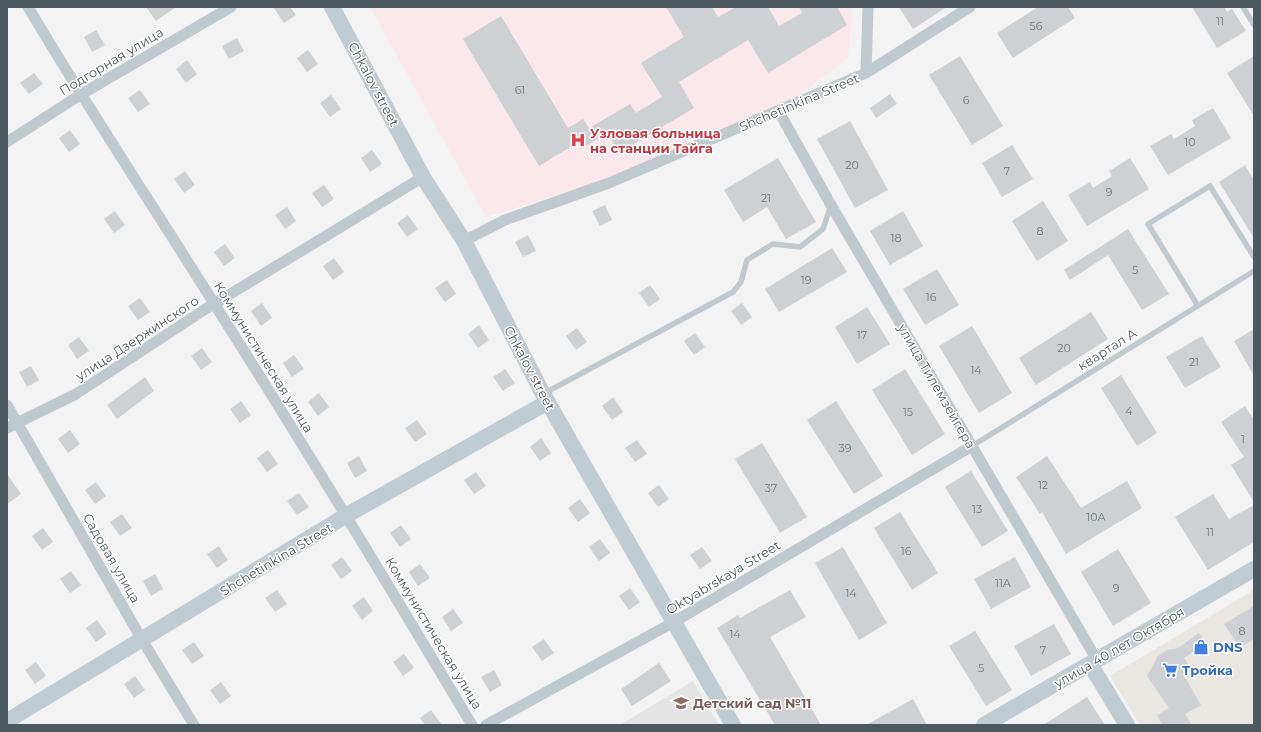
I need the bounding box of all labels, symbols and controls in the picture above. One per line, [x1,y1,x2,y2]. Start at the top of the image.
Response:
house number: 11 [1216,14,1224,28]
house number: 56 [1030,19,1043,33]
street label: Подгорная улица [56,24,166,98]
street label: Chkalov street [345,39,403,129]
street label: Shchetinkina Street [737,70,861,134]
house number: 61 [515,83,525,97]
house number: 6 [963,93,970,107]
place label: Узловая больница на станции Тайга [590,125,721,156]
hospital icon: Узловая больница на станции Тайга [569,131,587,149]
house number: 10 [1184,135,1196,149]
house number: 20 [845,158,859,172]
house number: 7 [1004,164,1010,178]
house number: 9 [1106,185,1113,199]
house number: 21 [761,191,771,205]
house number: 8 [1036,224,1044,238]
house number: 18 [891,231,902,245]
house number: 5 [1132,263,1138,277]
house number: 19 [801,273,812,287]
street label: Коммунистическая улица [211,279,317,435]
house number: 16 [926,290,937,304]
street label: улица Дзержинского [72,292,202,384]
street label: улица Тилемзейгера [894,320,979,451]
street label: Chkalov street [501,323,559,413]
street label: квартал А [1074,324,1140,373]
house number: 17 [857,328,867,342]
house number: 20 [1057,341,1071,355]
house number: 21 [1189,355,1199,369]
house number: 14 [970,363,982,377]
house number: 4 [1125,404,1133,418]
house number: 15 [903,405,913,419]
house number: 1 [1241,432,1245,446]
house number: 39 [839,441,852,455]
house number: 12 [1038,478,1048,492]
house number: 37 [765,481,777,495]
house number: 13 [972,502,982,516]
street label: Садовая улица [80,510,144,606]
house number: 10А [1086,510,1106,524]
street label: Shchetinkina Street [217,519,335,599]
house number: 11 [1206,525,1214,539]
street label: Oktyabrskaya Street [663,537,783,617]
house number: 16 [901,544,912,558]
street label: Коммунистическая улица [382,554,486,712]
house number: 11А [995,576,1012,590]
house number: 9 [1113,581,1120,595]
house number: 14 [845,586,857,600]
street label: улица 40 лет Октября [1050,603,1187,691]
house number: 8 [1238,624,1246,638]
house number: 14 [729,627,741,641]
shop icon: DNS [1192,638,1210,656]
place label: DNS [1213,639,1243,655]
house number: 7 [1040,643,1046,657]
house number: 5 [978,661,984,675]
supermarket icon: Тройка [1161,661,1179,679]
place label: Тройка [1182,662,1233,678]
school or university icon: Детский сад №11 [672,694,690,712]
place label: Детский сад №11 [693,695,811,711]

